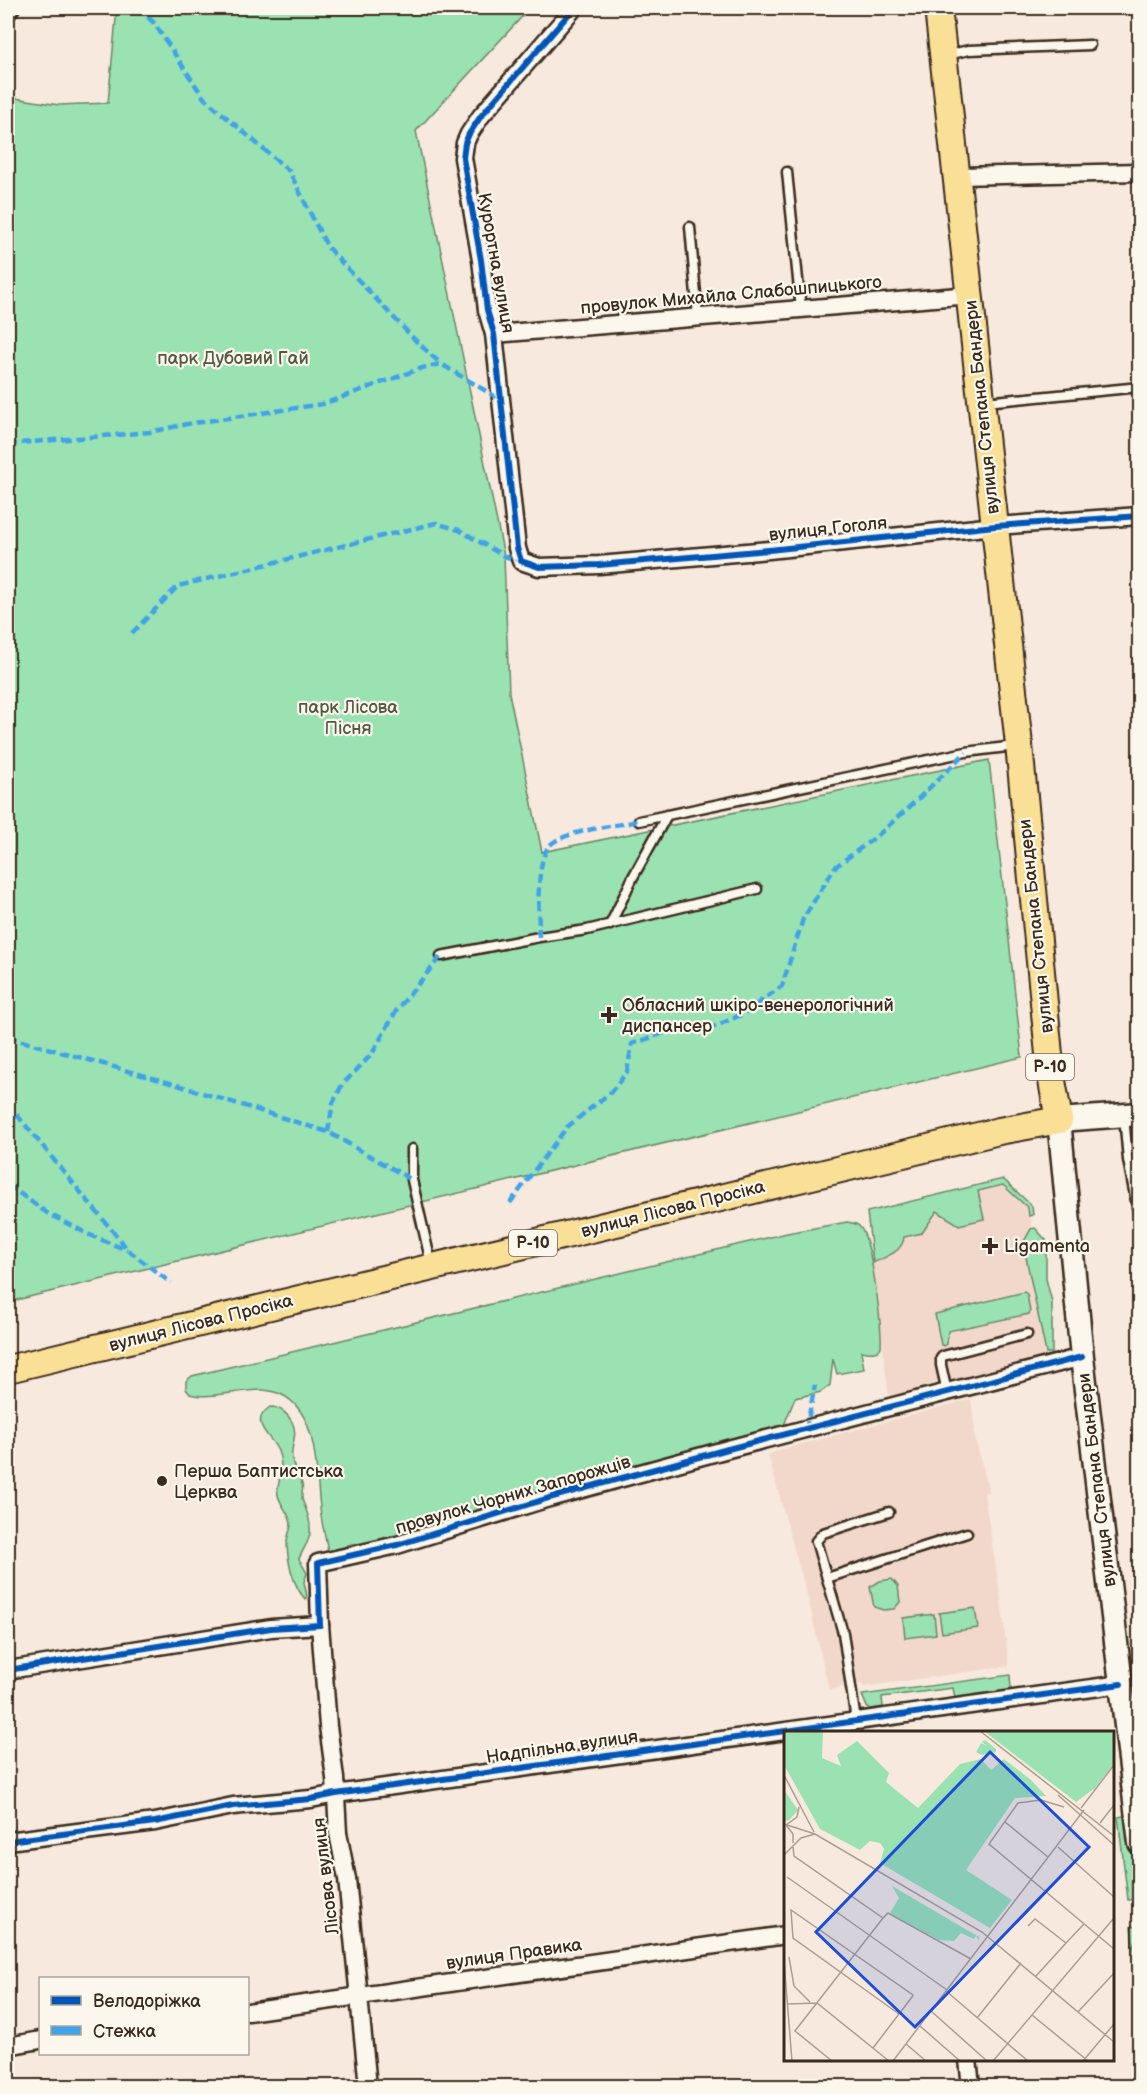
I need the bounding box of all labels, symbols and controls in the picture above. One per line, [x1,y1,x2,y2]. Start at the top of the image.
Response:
street label: Курортна вулиця [473,191,519,335]
street label: провулок Михайла Слабошпицького [580,271,882,319]
street label: вулиця Степана Бандери [960,299,1004,515]
park label: парк Дубовий Гай [157,348,309,369]
street label: вулиця Гоголя [768,512,888,546]
park label: парк Лісова Пісня [298,697,398,739]
street label: вулиця Степана Бандери [1014,818,1058,1034]
place label: Обласний шкіро-венерологічний диспансер [622,995,894,1037]
marker: Обласний шкіро-венерологічний диспансер [600,1006,618,1024]
road number: Р-10 [1026,1054,1074,1080]
street label: вулиця Лісова Просіка [579,1176,767,1242]
road number: Р-10 [509,1230,557,1256]
place label: Ligamenta [1004,1236,1090,1257]
marker: Ligamenta [981,1237,999,1255]
street label: вулиця Лісова Просіка [107,1290,295,1356]
street label: вулиця Степана Бандери [1073,1372,1121,1588]
street label: провулок Чорних Запорожців [393,1451,634,1539]
place label: Перша Баптистська Церква [174,1461,344,1503]
marker: Перша Баптистська Церква [155,1474,169,1488]
street label: Надпільна вулиця [485,1726,639,1768]
inset map [784,1731,1114,2061]
street label: Лісова вулиця [308,1816,344,1937]
street label: вулиця Правика [445,1934,584,1974]
legend [39,1977,249,2055]
text: Велодоріжка [93,1991,201,2012]
text: Стежка [93,2021,156,2042]

